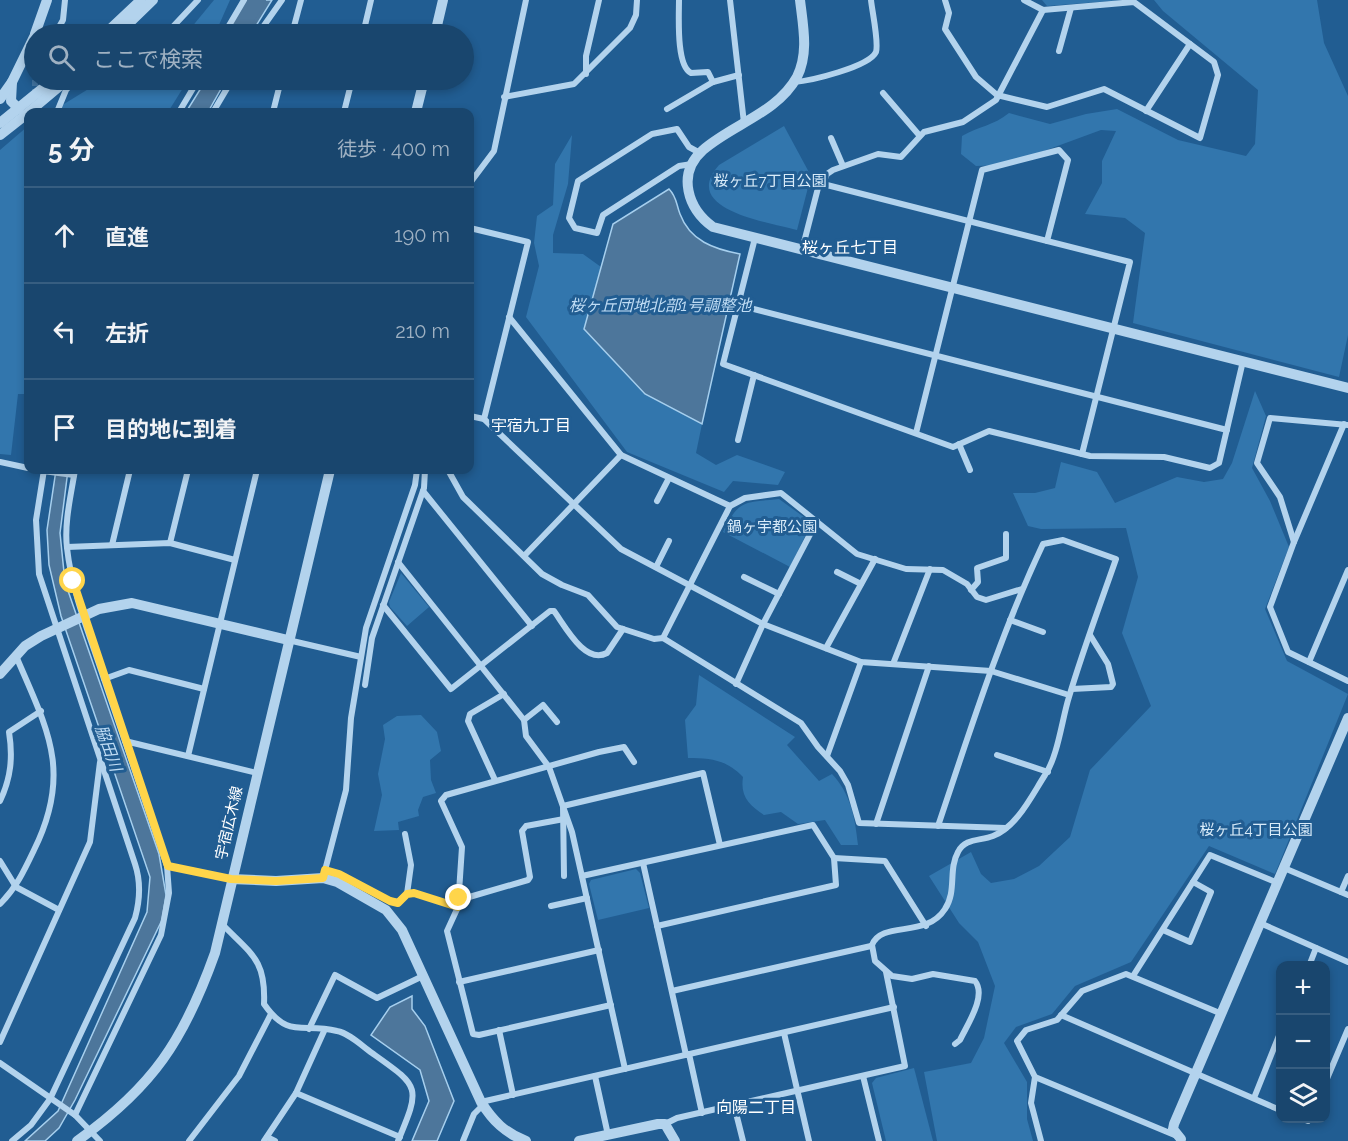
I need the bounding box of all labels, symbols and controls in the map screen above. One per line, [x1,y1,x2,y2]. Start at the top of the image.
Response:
search box [24,24,474,90]
icon: search [45,41,78,74]
text: ここで検索 [93,46,203,72]
text: 5 分 [48,135,95,165]
text: 徒歩 · 400 m [337,137,450,161]
park label: 桜ヶ丘7丁目公園 [713,172,827,190]
icon: ahead [48,219,81,252]
text: 190 m [394,223,450,247]
text: 直進 [105,224,149,250]
district label: 桜ヶ丘七丁目 [802,238,898,257]
water label: 桜ヶ丘団地北部1号調整池 [569,296,753,315]
icon: left [48,315,81,348]
text: 210 m [395,319,450,343]
text: 左折 [105,320,149,346]
icon: arrive [48,411,81,444]
text: 目的地に到着 [105,416,237,442]
district label: 宇宿九丁目 [491,416,571,435]
park label: 鍋ヶ宇都公園 [727,518,817,536]
route start [59,567,85,593]
water label: 脇田川 [91,722,126,776]
street label: 宇宿広木線 [212,784,246,862]
park label: 桜ヶ丘4丁目公園 [1199,821,1313,839]
route end [445,884,471,910]
map controls [1276,961,1330,1123]
button: + [1276,961,1330,1015]
button: − [1276,1015,1330,1069]
button: layers [1276,1069,1330,1123]
district label: 向陽二丁目 [716,1098,796,1117]

